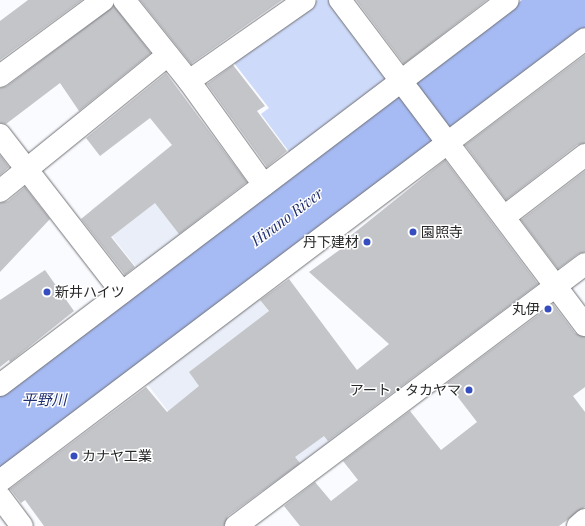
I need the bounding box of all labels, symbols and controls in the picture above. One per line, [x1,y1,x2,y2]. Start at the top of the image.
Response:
water label: Hirano River [248,184,326,250]
place label: 園照寺 [421,224,463,240]
marker: 園照寺 [408,227,418,237]
place label: 丹下建材 [303,234,359,250]
marker: 丹下建材 [362,237,372,247]
place label: 新井ハイツ [55,284,125,300]
marker: 新井ハイツ [42,287,52,297]
place label: 丸伊 [512,301,540,317]
marker: 丸伊 [543,304,553,314]
place label: アート・タカヤマ [350,382,461,398]
marker: アート・タカヤマ [464,385,474,395]
water label: 平野川 [22,391,66,409]
place label: カナヤ工業 [82,448,152,464]
marker: カナヤ工業 [69,451,79,461]

